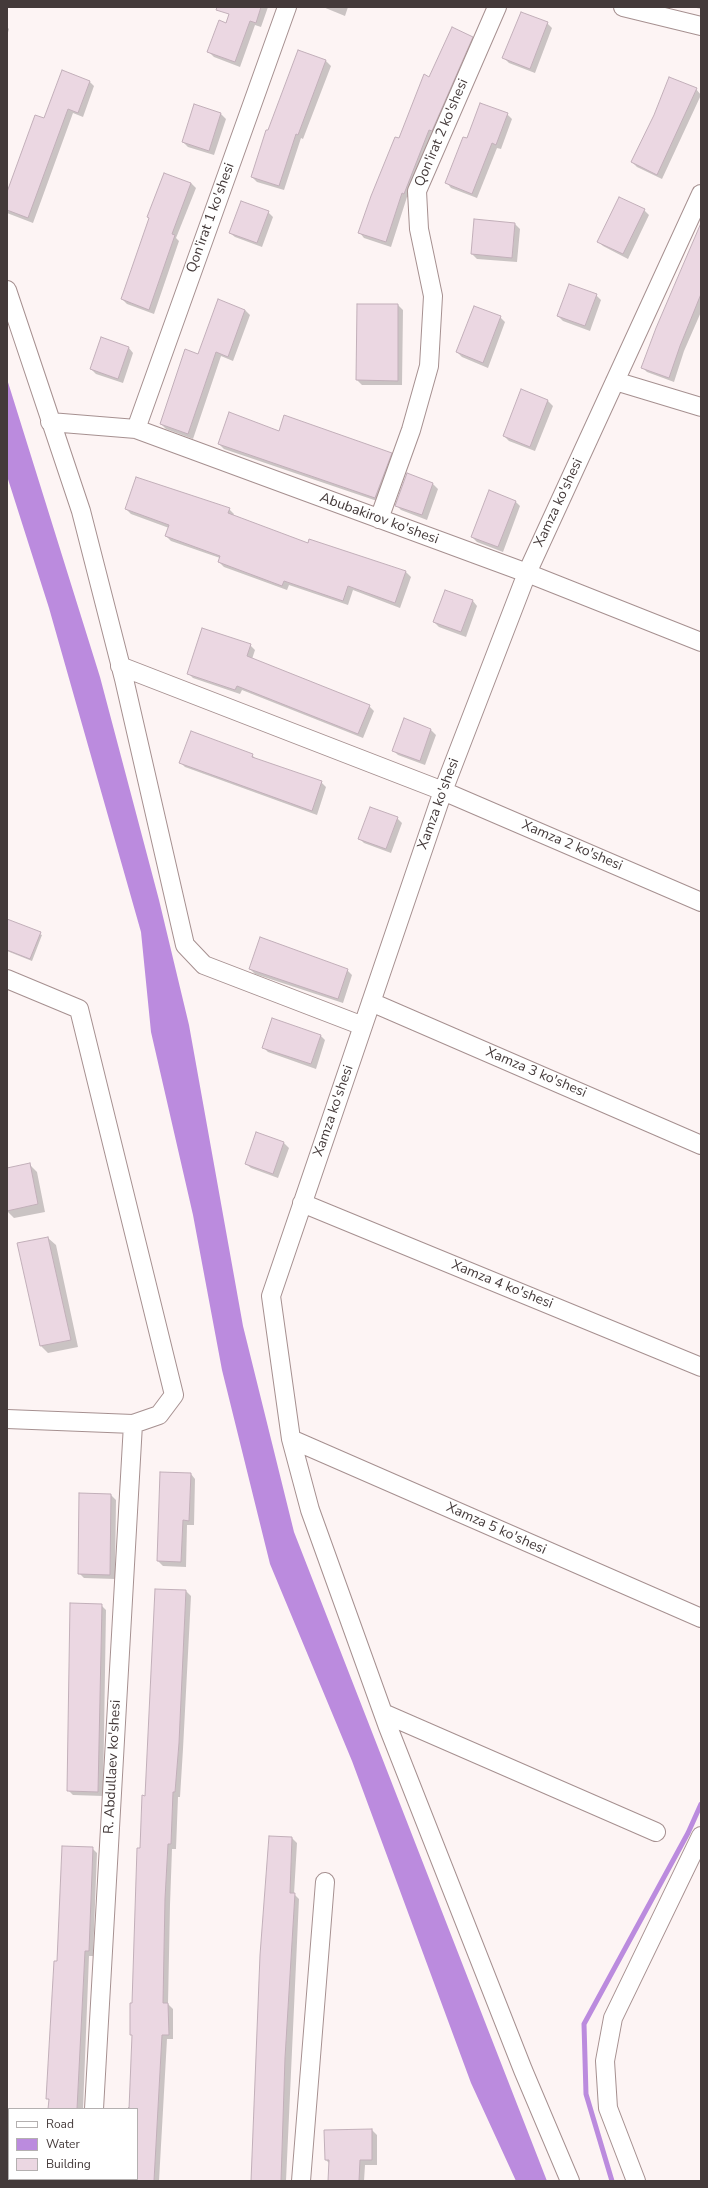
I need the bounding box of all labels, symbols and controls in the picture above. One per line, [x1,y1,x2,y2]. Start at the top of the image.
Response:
street label: Qon'irat 2 ko'shesi [412,77,472,189]
street label: Qon'irat 1 ko'shesi [183,161,239,275]
street label: Xamza ko'shesi [531,456,587,550]
street label: Abubakirov ko'shesi [317,490,441,548]
street label: Xamza ko'shesi [415,756,463,852]
street label: Xamza 2 ko'shesi [519,817,625,875]
street label: Xamza 3 ko'shesi [483,1044,589,1102]
street label: Xamza ko'shesi [310,1063,358,1159]
street label: Xamza 4 ko'shesi [449,1257,555,1313]
street label: Xamza 5 ko'shesi [443,1499,549,1559]
street label: R. Abdullaev ko'shesi [101,1699,125,1835]
legend [8,2108,138,2180]
text: Road [46,2116,74,2132]
text: Water [46,2136,80,2152]
text: Building [46,2156,91,2172]

